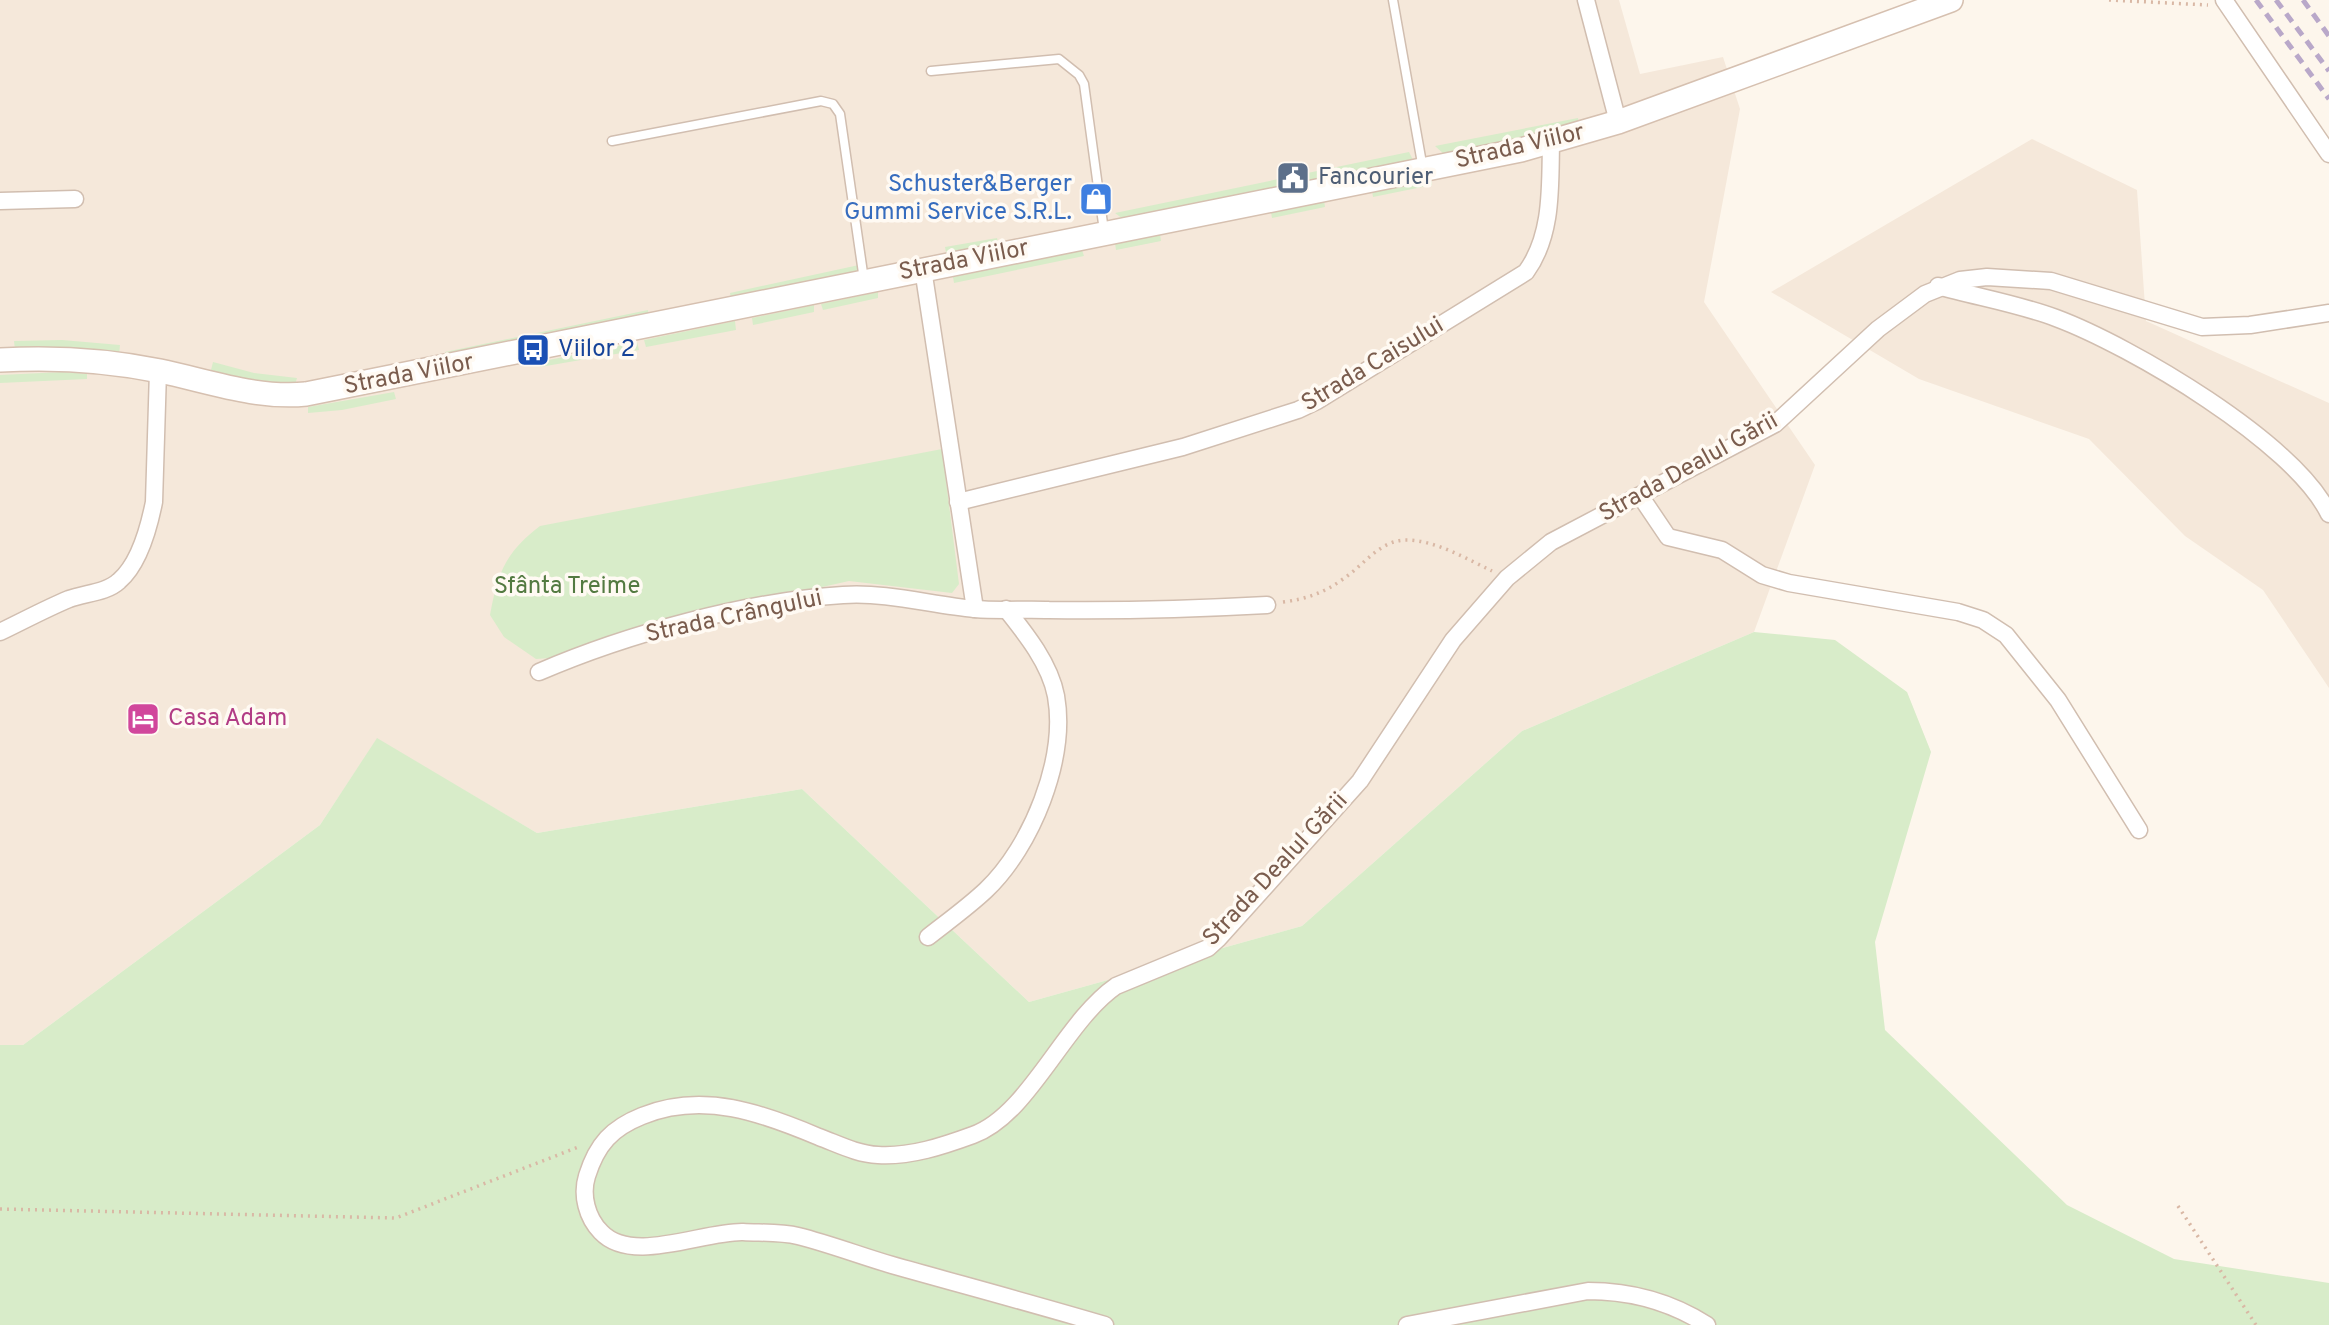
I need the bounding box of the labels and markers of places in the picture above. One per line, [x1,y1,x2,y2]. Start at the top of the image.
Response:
public building icon: Fancourier [1274,159,1312,197]
place label: Fancourier [1318,163,1433,193]
place label: Schuster&Berger Gummi Service S.R.L. [844,170,1072,228]
shop icon: Schuster&Berger Gummi Service S.R.L. [1077,180,1115,218]
bus stop icon: Viilor 2 [514,331,552,369]
place label: Viilor 2 [558,335,635,365]
hotel icon: Casa Adam [124,700,162,738]
place label: Casa Adam [168,704,287,734]

